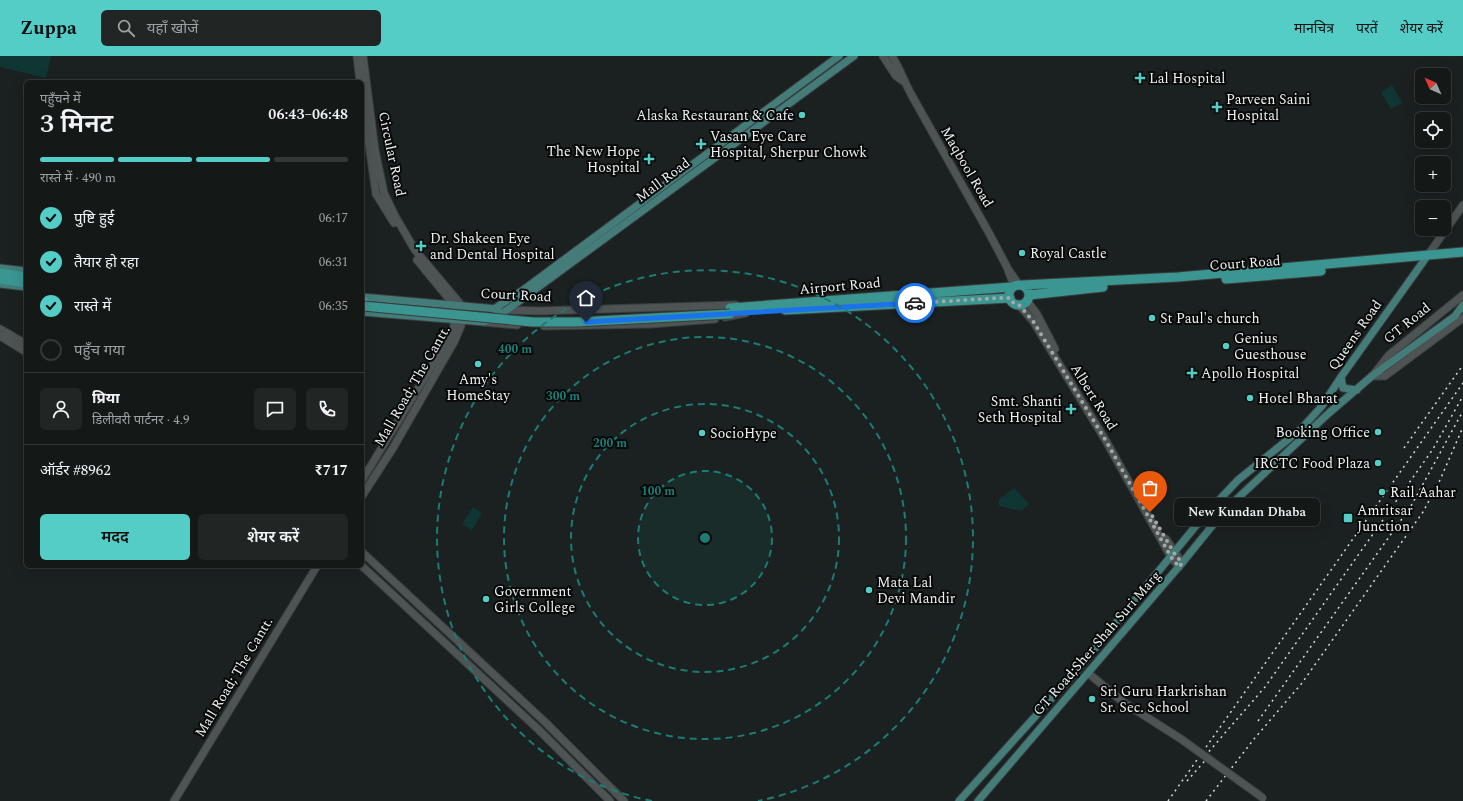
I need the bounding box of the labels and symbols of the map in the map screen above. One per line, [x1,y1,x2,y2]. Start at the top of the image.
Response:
place label: Lal Hospital [1149,68,1225,89]
north arrow [1415,68,1451,104]
marker: Lal Hospital [1134,72,1146,84]
place label: Parveen Saini Hospital [1226,89,1310,126]
marker: Parveen Saini Hospital [1211,101,1223,113]
place label: Alaska Restaurant & Cafe [636,105,794,126]
street label: Circular Road [373,110,411,199]
marker: Alaska Restaurant & Cafe [797,110,807,120]
street label: Maqbool Road [935,123,999,212]
place label: Vasan Eye Care Hospital, Sherpur Chowk [710,126,867,163]
marker: Vasan Eye Care Hospital, Sherpur Chowk [695,138,707,150]
place label: The New Hope Hospital [546,141,640,178]
street label: Mall Road [631,152,695,207]
marker: The New Hope Hospital [643,153,655,165]
place label: Dr. Shakeen Eye and Dental Hospital [430,228,555,265]
marker: Dr. Shakeen Eye and Dental Hospital [415,240,427,252]
place label: Royal Castle [1030,243,1107,264]
marker: Royal Castle [1017,248,1027,258]
street label: Court Road [1209,250,1281,276]
street label: Airport Road [798,272,882,300]
pin [569,281,603,322]
street label: Court Road [480,283,552,307]
courier [895,283,935,323]
street label: Queens Road [1323,295,1387,375]
street label: GT Road [1379,297,1435,349]
place label: St Paul's church [1160,308,1260,329]
marker: St Paul's church [1147,313,1157,323]
street label: Mall Road; The Cantt. [369,321,455,451]
place label: Genius Guesthouse [1234,328,1307,365]
text: 400 m [498,340,532,359]
marker: Genius Guesthouse [1221,341,1231,351]
marker: Amy's HomeStay [473,359,483,369]
street label: Albert Road [1065,360,1123,434]
place label: Apollo Hospital [1201,363,1299,384]
marker: Apollo Hospital [1186,367,1198,379]
place label: Amy's HomeStay [446,369,511,406]
text: 300 m [546,387,580,406]
place label: Hotel Bharat [1258,388,1338,409]
place label: Smt. Shanti Seth Hospital [978,391,1062,428]
marker: Hotel Bharat [1245,393,1255,403]
marker: Smt. Shanti Seth Hospital [1065,403,1077,415]
place label: Booking Office [1275,422,1370,443]
place label: SocioHype [710,423,777,444]
marker: Booking Office [1373,427,1383,437]
marker: SocioHype [697,428,707,438]
text: 200 m [593,434,627,453]
place label: IRCTC Food Plaza [1254,453,1370,474]
marker: IRCTC Food Plaza [1373,458,1383,468]
pin [1133,471,1167,512]
text: 100 m [641,482,675,501]
place label: Rail Aahar [1390,482,1456,503]
marker: Rail Aahar [1377,487,1387,497]
callout: New Kundan Dhaba [1174,498,1320,526]
place label: Amritsar Junction [1357,500,1413,537]
marker: Amritsar Junction [1342,512,1354,524]
centre of rings [698,531,712,545]
street label: GT Road;Sher Shah Suri Marg [1028,566,1166,720]
place label: Mata Lal Devi Mandir [877,572,956,609]
place label: Government Girls College [494,581,576,618]
marker: Mata Lal Devi Mandir [864,585,874,595]
marker: Government Girls College [481,594,491,604]
street label: Mall Road; The Cantt. [190,613,278,741]
place label: Sri Guru Harkrishan Sr. Sec. School [1100,681,1227,718]
marker: Sri Guru Harkrishan Sr. Sec. School [1087,694,1097,704]

